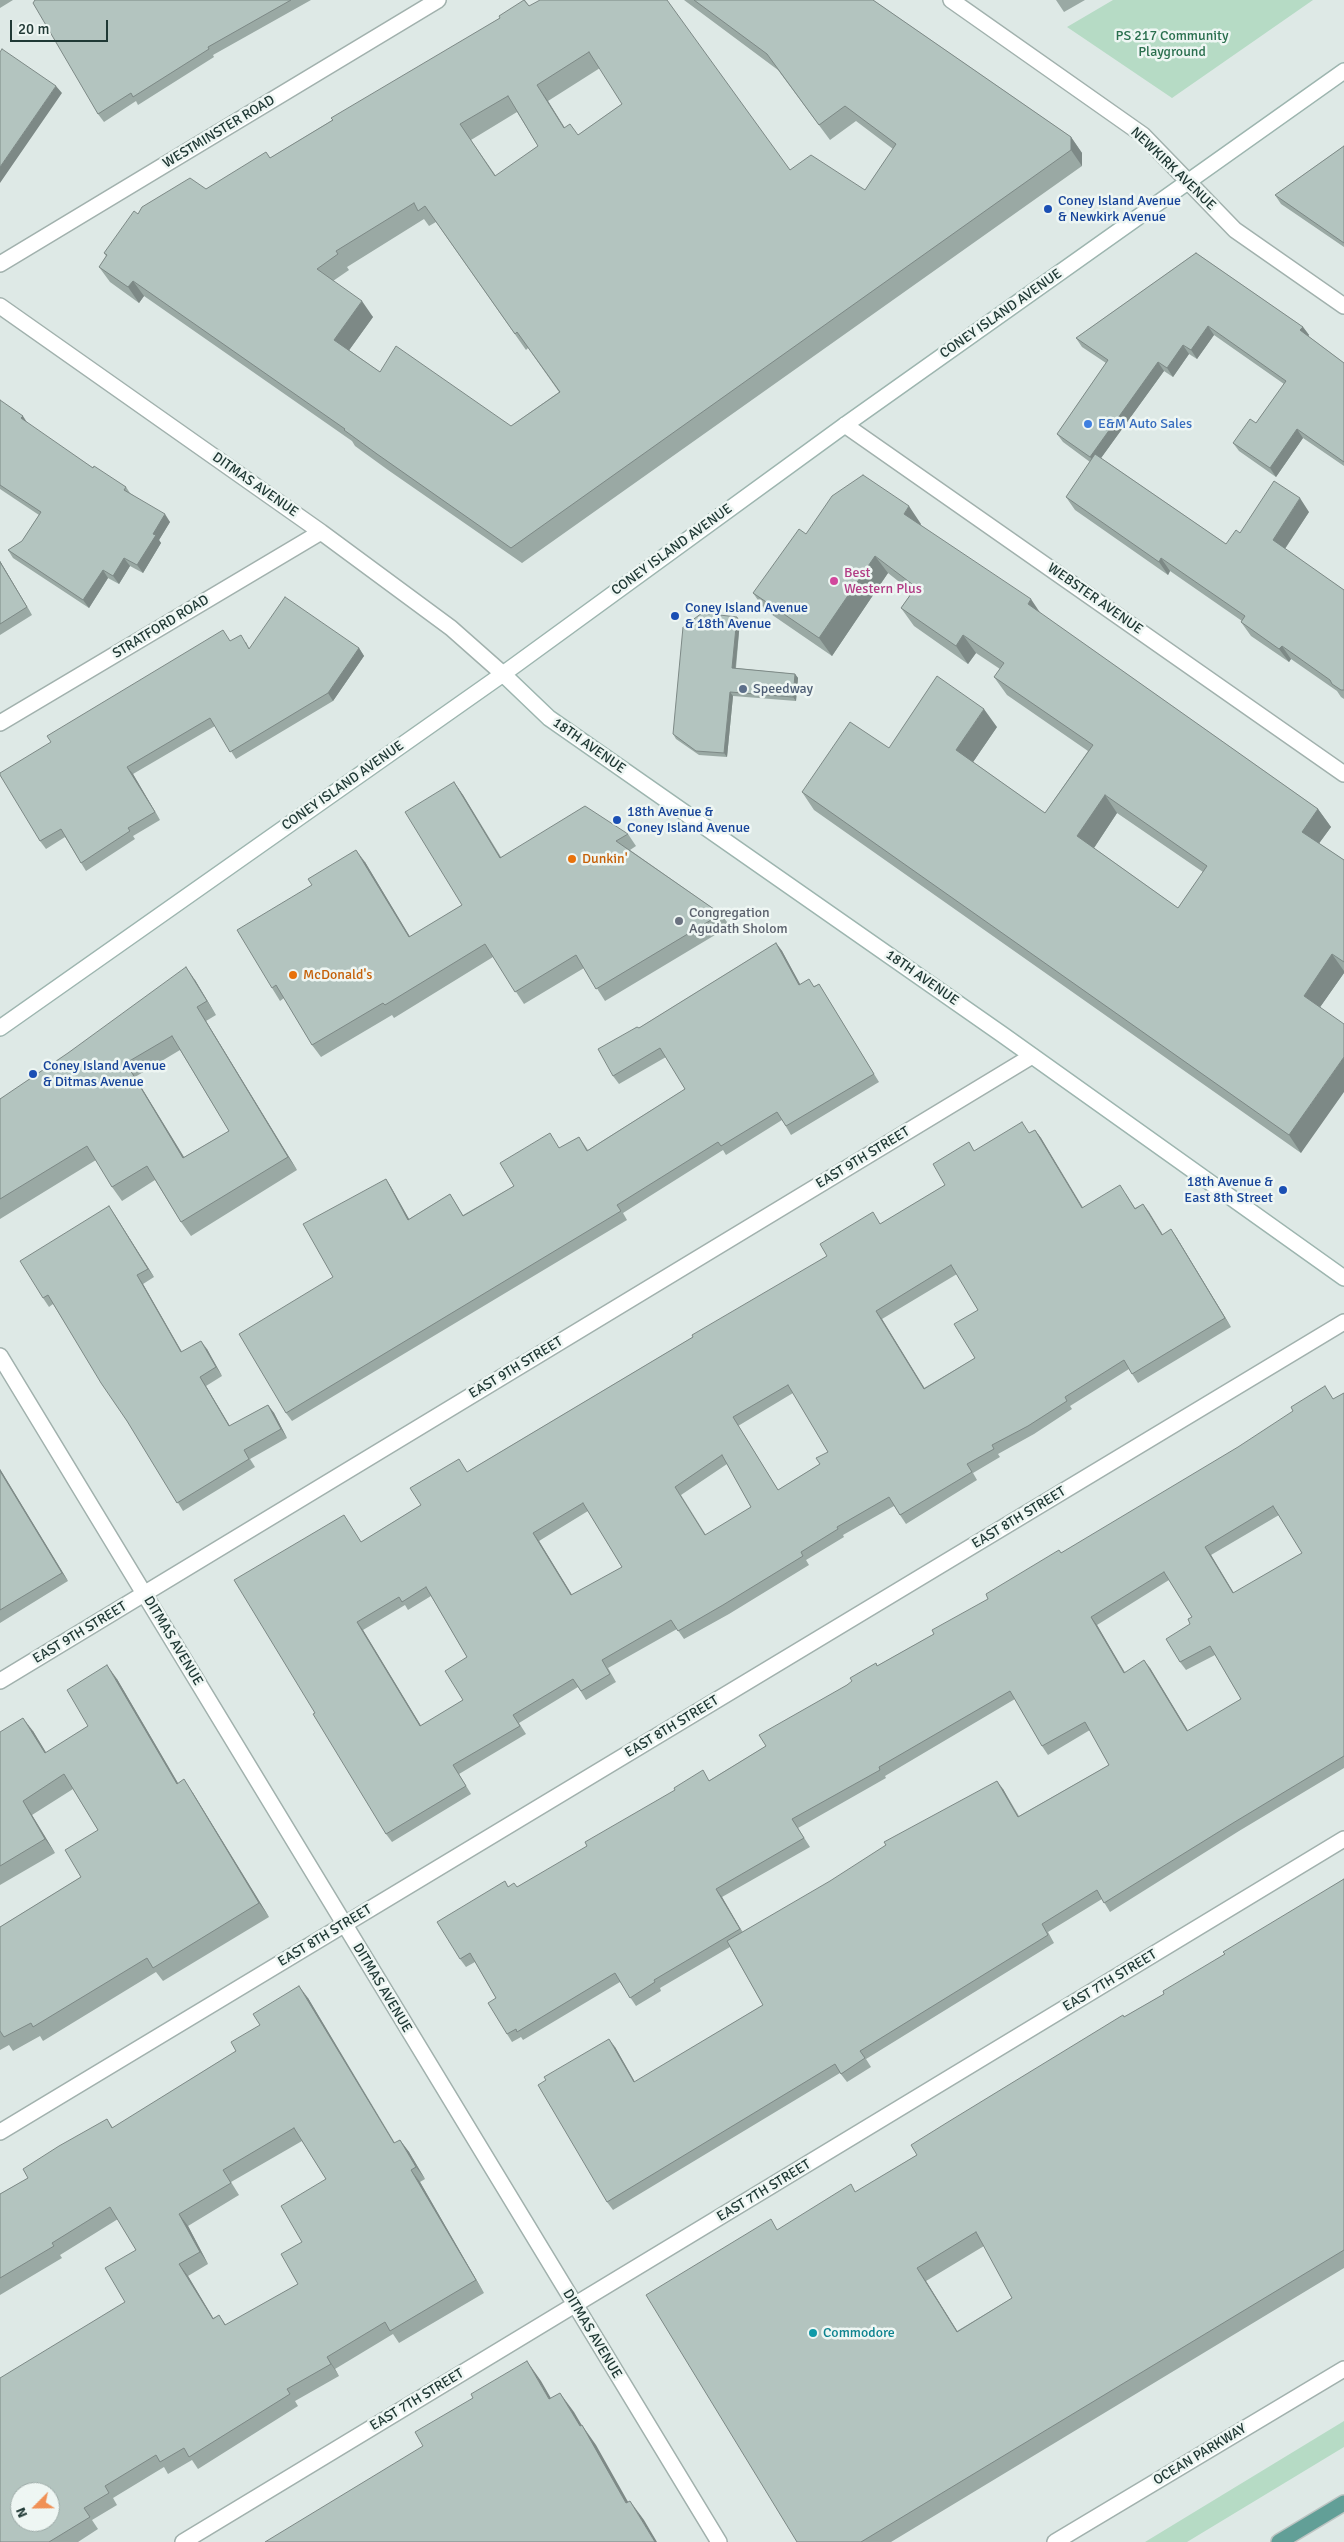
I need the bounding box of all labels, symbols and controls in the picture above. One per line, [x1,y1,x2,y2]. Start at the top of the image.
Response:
scale bar [12,10,110,42]
text: 20 m [18,20,49,38]
park label: PS 217 Community Playground [1115,28,1229,60]
street label: WESTMINSTER ROAD [160,92,278,172]
street label: NEWKIRK AVENUE [1127,124,1219,214]
place label: Coney Island Avenue & Newkirk Avenue [1058,193,1181,226]
marker: Coney Island Avenue & Newkirk Avenue [1042,203,1054,215]
street label: CONEY ISLAND AVENUE [937,266,1065,362]
place label: E&M Auto Sales [1098,416,1192,432]
marker: E&M Auto Sales [1082,418,1094,430]
street label: DITMAS AVENUE [209,449,301,521]
street label: CONEY ISLAND AVENUE [608,501,736,599]
street label: WEBSTER AVENUE [1044,560,1146,638]
place label: Best Western Plus [844,565,922,598]
marker: Best Western Plus [828,575,840,587]
street label: STRATFORD ROAD [110,592,212,662]
place label: Coney Island Avenue & 18th Avenue [685,600,808,632]
marker: Coney Island Avenue & 18th Avenue [669,610,681,622]
place label: Speedway [753,681,813,697]
marker: Speedway [737,683,749,695]
street label: 18TH AVENUE [549,715,629,777]
street label: CONEY ISLAND AVENUE [279,738,407,834]
place label: 18th Avenue & Coney Island Avenue [627,804,750,836]
marker: 18th Avenue & Coney Island Avenue [611,814,623,826]
place label: Dunkin' [582,851,628,867]
marker: Dunkin' [566,853,578,865]
place label: Congregation Agudath Sholom [689,905,788,938]
marker: Congregation Agudath Sholom [673,915,685,927]
street label: 18TH AVENUE [882,947,962,1009]
place label: McDonald's [303,967,372,983]
marker: McDonald's [287,969,299,981]
place label: Coney Island Avenue & Ditmas Avenue [43,1058,166,1090]
marker: Coney Island Avenue & Ditmas Avenue [27,1068,39,1080]
street label: EAST 9TH STREET [813,1123,913,1193]
place label: 18th Avenue & East 8th Street [1184,1174,1273,1206]
marker: 18th Avenue & East 8th Street [1277,1184,1289,1196]
street label: EAST 9TH STREET [466,1333,566,1403]
street label: EAST 8TH STREET [969,1483,1069,1553]
street label: DITMAS AVENUE [140,1593,206,1689]
street label: EAST 9TH STREET [30,1598,130,1668]
street label: EAST 8TH STREET [622,1692,722,1762]
street label: EAST 8TH STREET [275,1901,375,1971]
street label: DITMAS AVENUE [349,1940,415,2036]
street label: EAST 7TH STREET [1060,1946,1160,2016]
street label: EAST 7TH STREET [714,2156,814,2226]
street label: DITMAS AVENUE [559,2286,625,2382]
place label: Commodore [823,2325,895,2341]
marker: Commodore [807,2327,819,2339]
street label: EAST 7TH STREET [367,2365,467,2435]
street label: OCEAN PARKWAY [1150,2421,1250,2489]
north arrow [10,2482,60,2532]
text: N [12,2505,31,2520]

